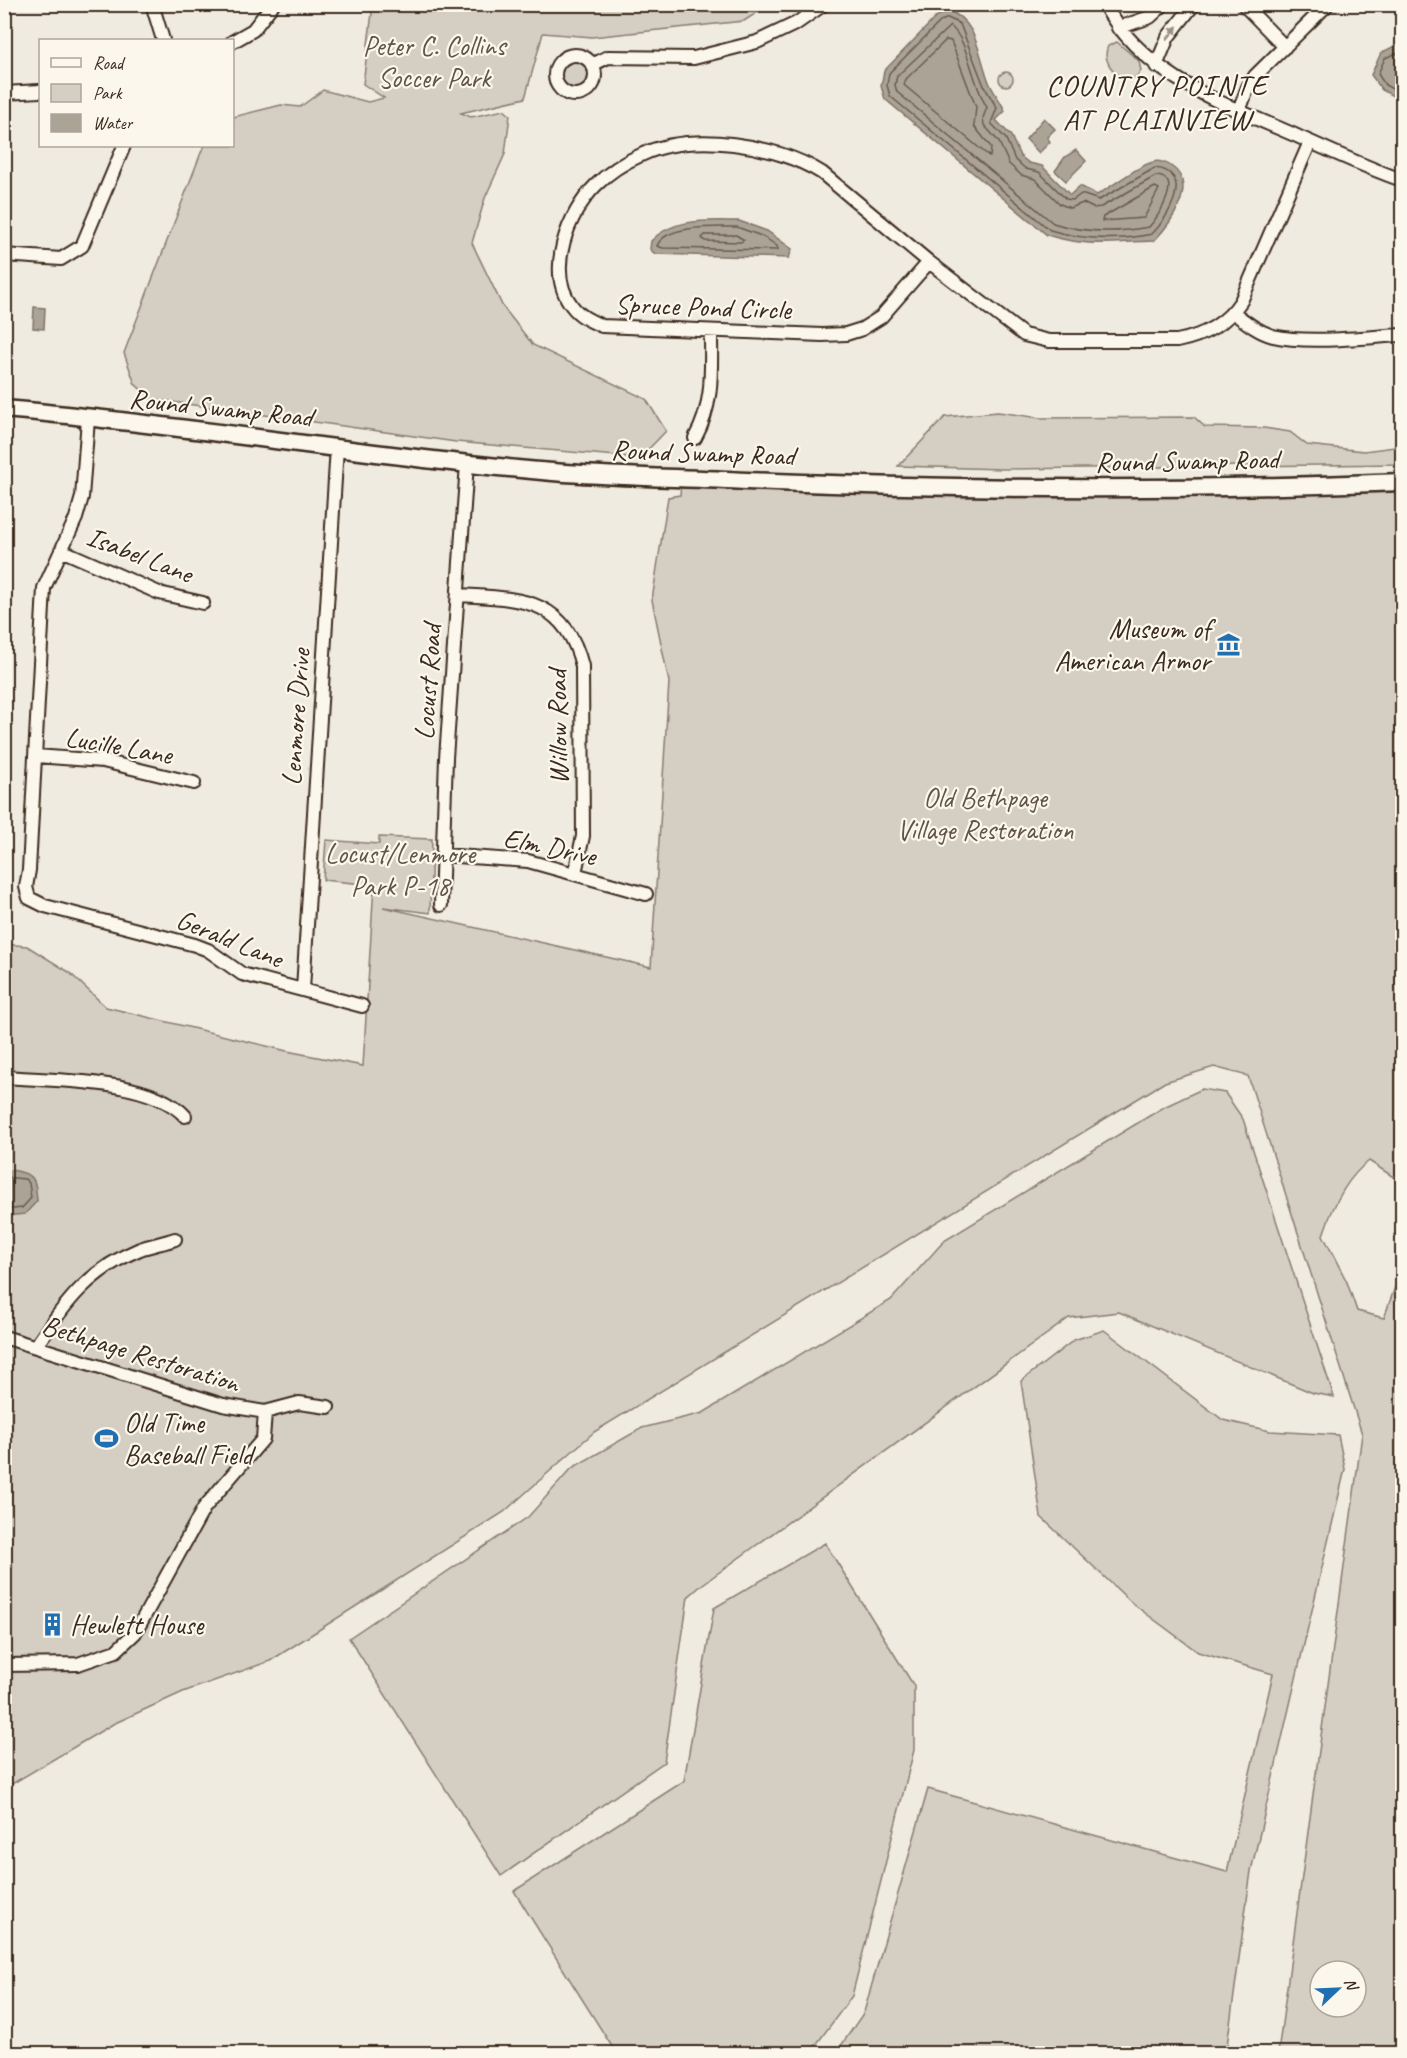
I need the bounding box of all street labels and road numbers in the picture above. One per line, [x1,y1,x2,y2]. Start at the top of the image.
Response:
street label: Spruce Pond Circle [614,286,793,327]
street label: Round Swamp Road [128,380,318,435]
street label: Round Swamp Road [611,432,799,473]
street label: Round Swamp Road [1095,441,1283,480]
street label: Isabel Lane [82,518,199,591]
street label: Locust Road [406,619,449,741]
street label: Lenmore Drive [273,646,318,787]
street label: Willow Road [539,665,576,785]
street label: Lucille Lane [63,719,177,772]
street label: Elm Drive [500,820,601,874]
street label: Gerald Lane [171,901,290,976]
street label: Bethpage Restoration [38,1307,245,1400]

